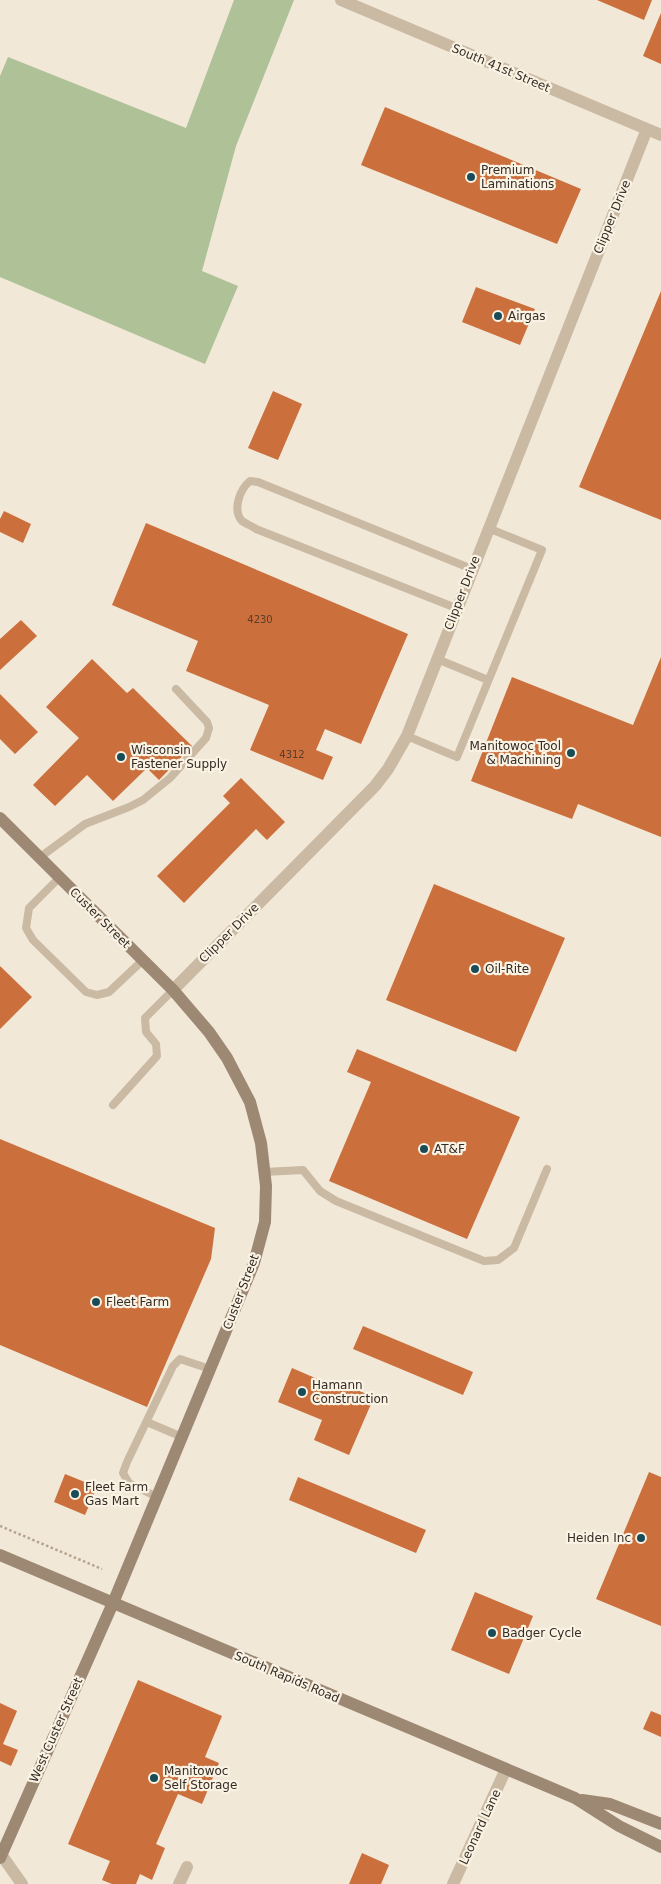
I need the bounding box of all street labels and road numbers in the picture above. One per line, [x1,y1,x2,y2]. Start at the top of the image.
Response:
street label: South 41st Street [450,41,552,95]
street label: Clipper Drive [591,178,633,256]
street label: Clipper Drive [441,554,483,632]
street label: Custer Street [67,885,133,951]
street label: Clipper Drive [196,900,262,966]
street label: Custer Street [220,1252,262,1332]
street label: South Rapids Road [232,1649,342,1705]
street label: West Custer Street [27,1675,85,1784]
street label: Leonard Lane [456,1787,504,1867]

